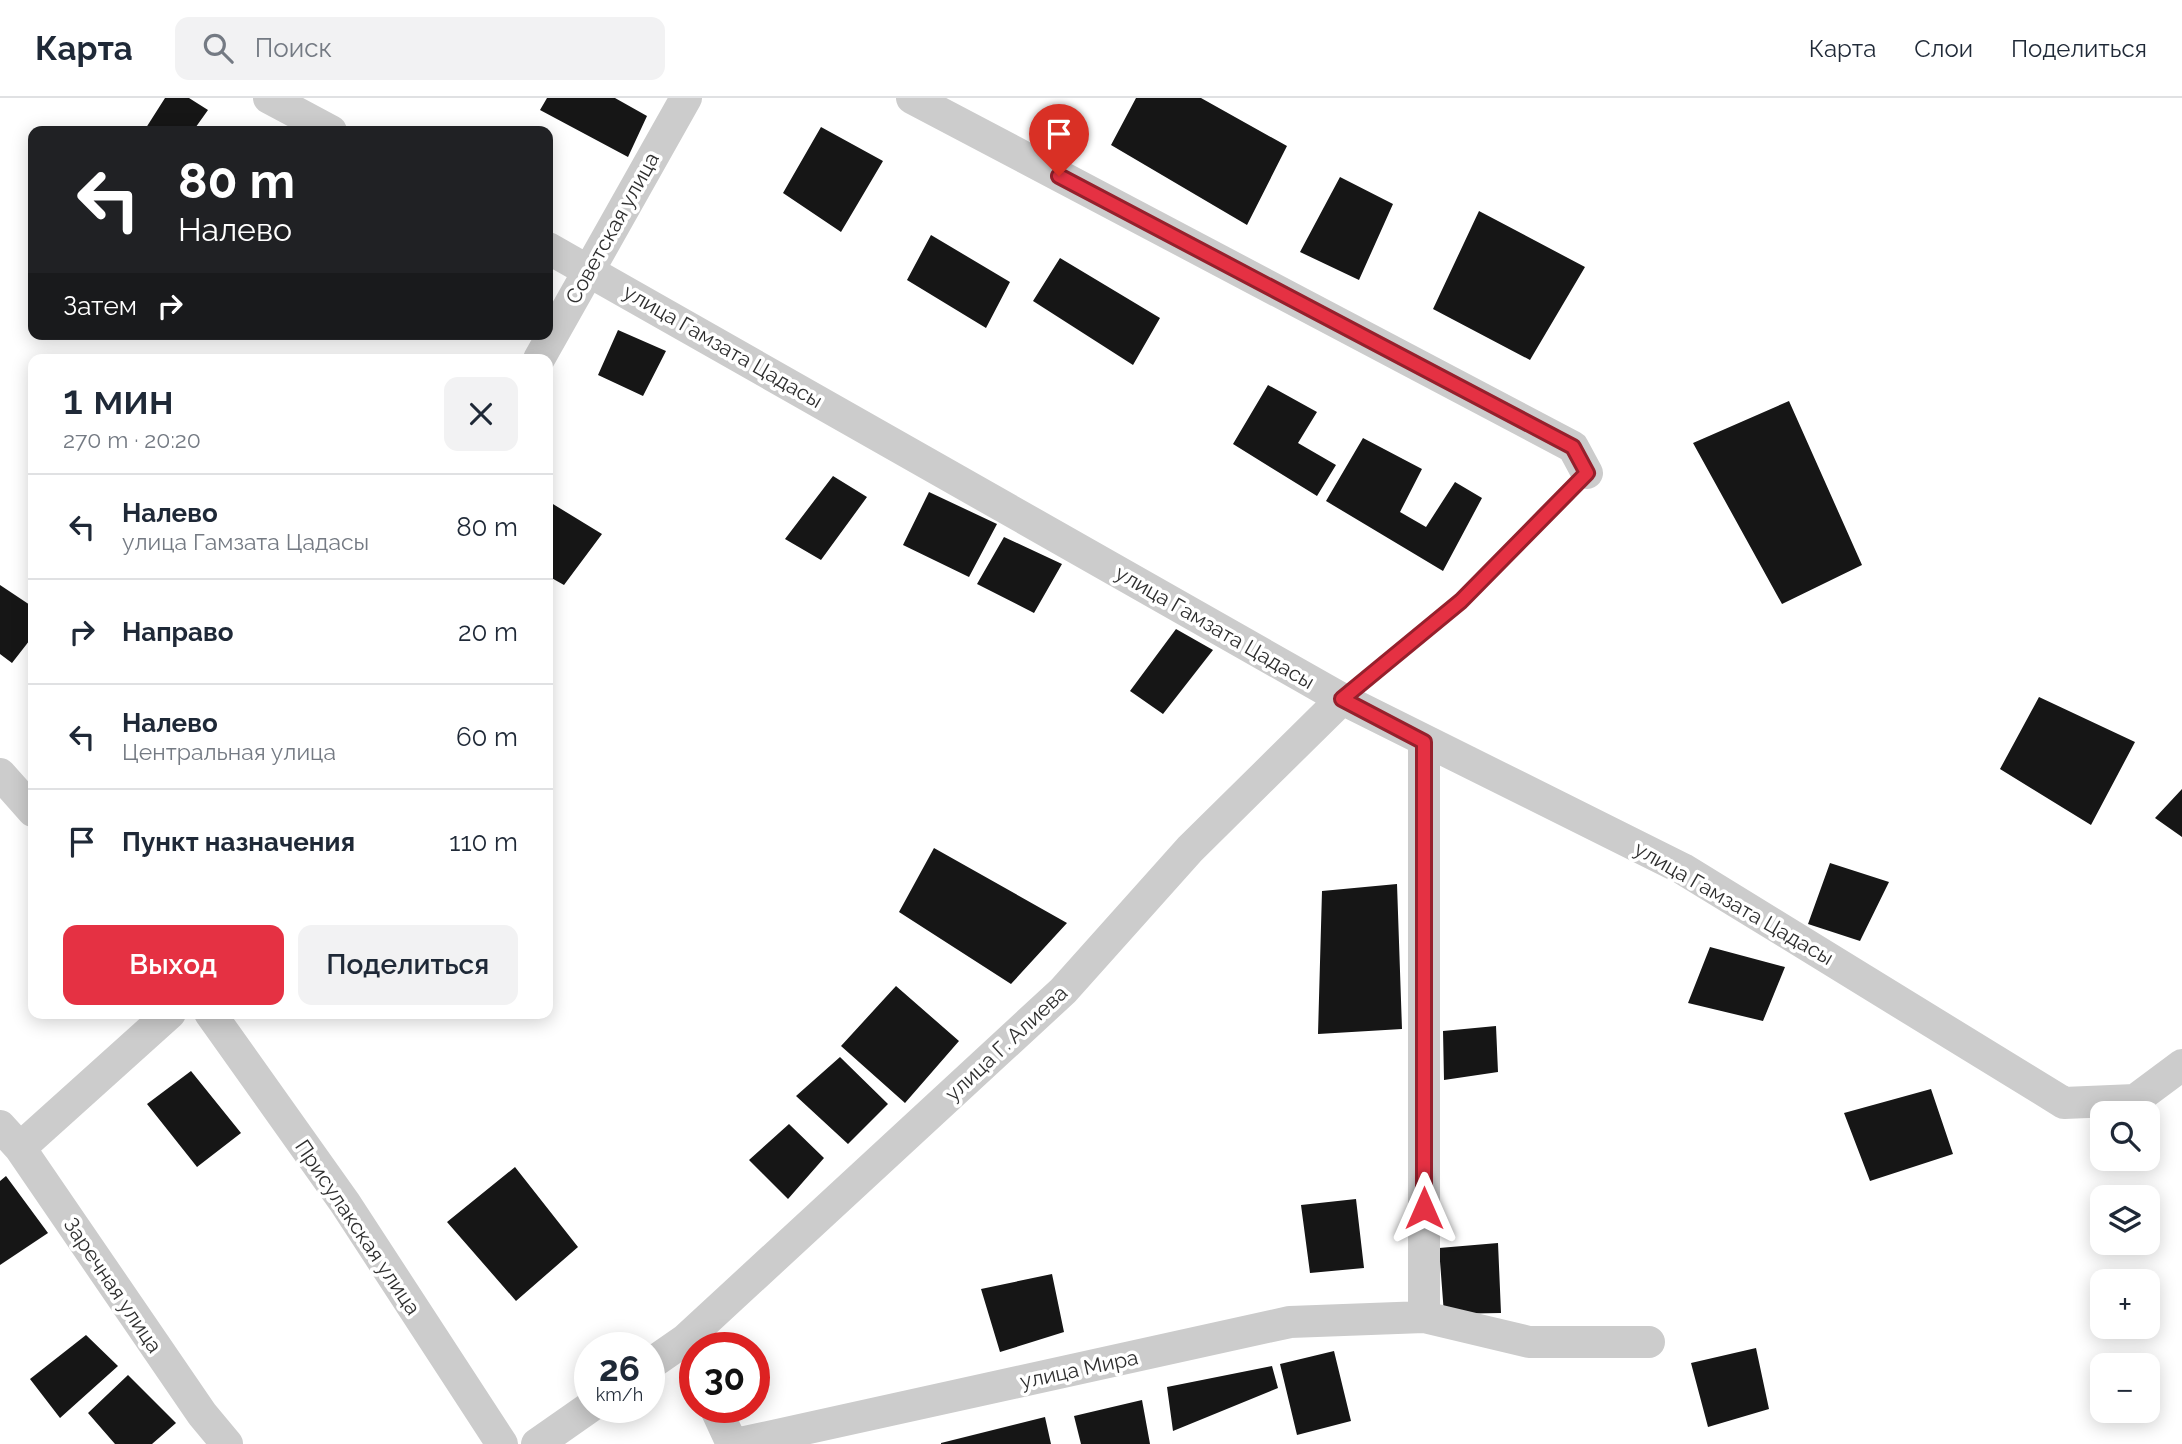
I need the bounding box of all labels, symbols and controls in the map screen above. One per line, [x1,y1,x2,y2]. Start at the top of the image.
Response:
search box [175,17,665,80]
text: Карта [35,29,133,68]
icon: search [199,29,237,67]
text: Поиск [255,33,332,63]
text: Карта [1809,34,1876,63]
text: Слои [1914,34,1973,63]
text: Поделиться [2011,34,2147,63]
pin [1029,104,1089,176]
icon: arrive [1040,115,1078,153]
street label: Советская улица [560,148,664,308]
text: 80 m [178,152,295,209]
icon: left [63,154,154,245]
text: Налево [178,211,292,248]
street label: улица Гамзата Цадасы [619,279,827,413]
icon: right [151,287,189,325]
text: Затем [63,291,137,321]
text: 1 мин [63,375,174,424]
button: close [444,377,518,451]
text: 270 m · 20:20 [63,426,201,453]
text: Налево [122,498,218,528]
icon: left [63,508,101,546]
text: 80 m [456,512,518,542]
text: улица Гамзата Цадасы [122,528,369,555]
street label: улица Гамзата Цадасы [1111,560,1319,694]
icon: right [63,613,101,651]
text: Направо [122,617,233,647]
text: 20 m [458,617,518,647]
text: Налево [122,708,218,738]
icon: left [63,718,101,756]
text: 60 m [456,722,518,752]
text: Центральная улица [122,738,336,765]
icon: arrive [63,823,101,861]
text: Пункт назначения [122,827,355,857]
text: 110 m [449,827,518,857]
street label: улица Гамзата Цадасы [1630,836,1838,970]
button: Выход [63,925,284,1005]
button: Поделиться [298,925,518,1005]
street label: улица Г. Алиева [940,980,1072,1106]
map controls [2090,1101,2160,1423]
button: search [2090,1101,2160,1171]
street label: Присулакская улица [290,1135,426,1319]
position arrow [1387,1171,1461,1245]
button: layers [2090,1185,2160,1255]
street label: Заречная улица [59,1213,167,1357]
button: + [2090,1269,2160,1339]
speed limit sign: 30 [679,1332,770,1423]
street label: улица Мира [1018,1344,1140,1394]
text: 26 [599,1348,640,1389]
button: − [2090,1353,2160,1423]
text: km/h [596,1384,643,1405]

